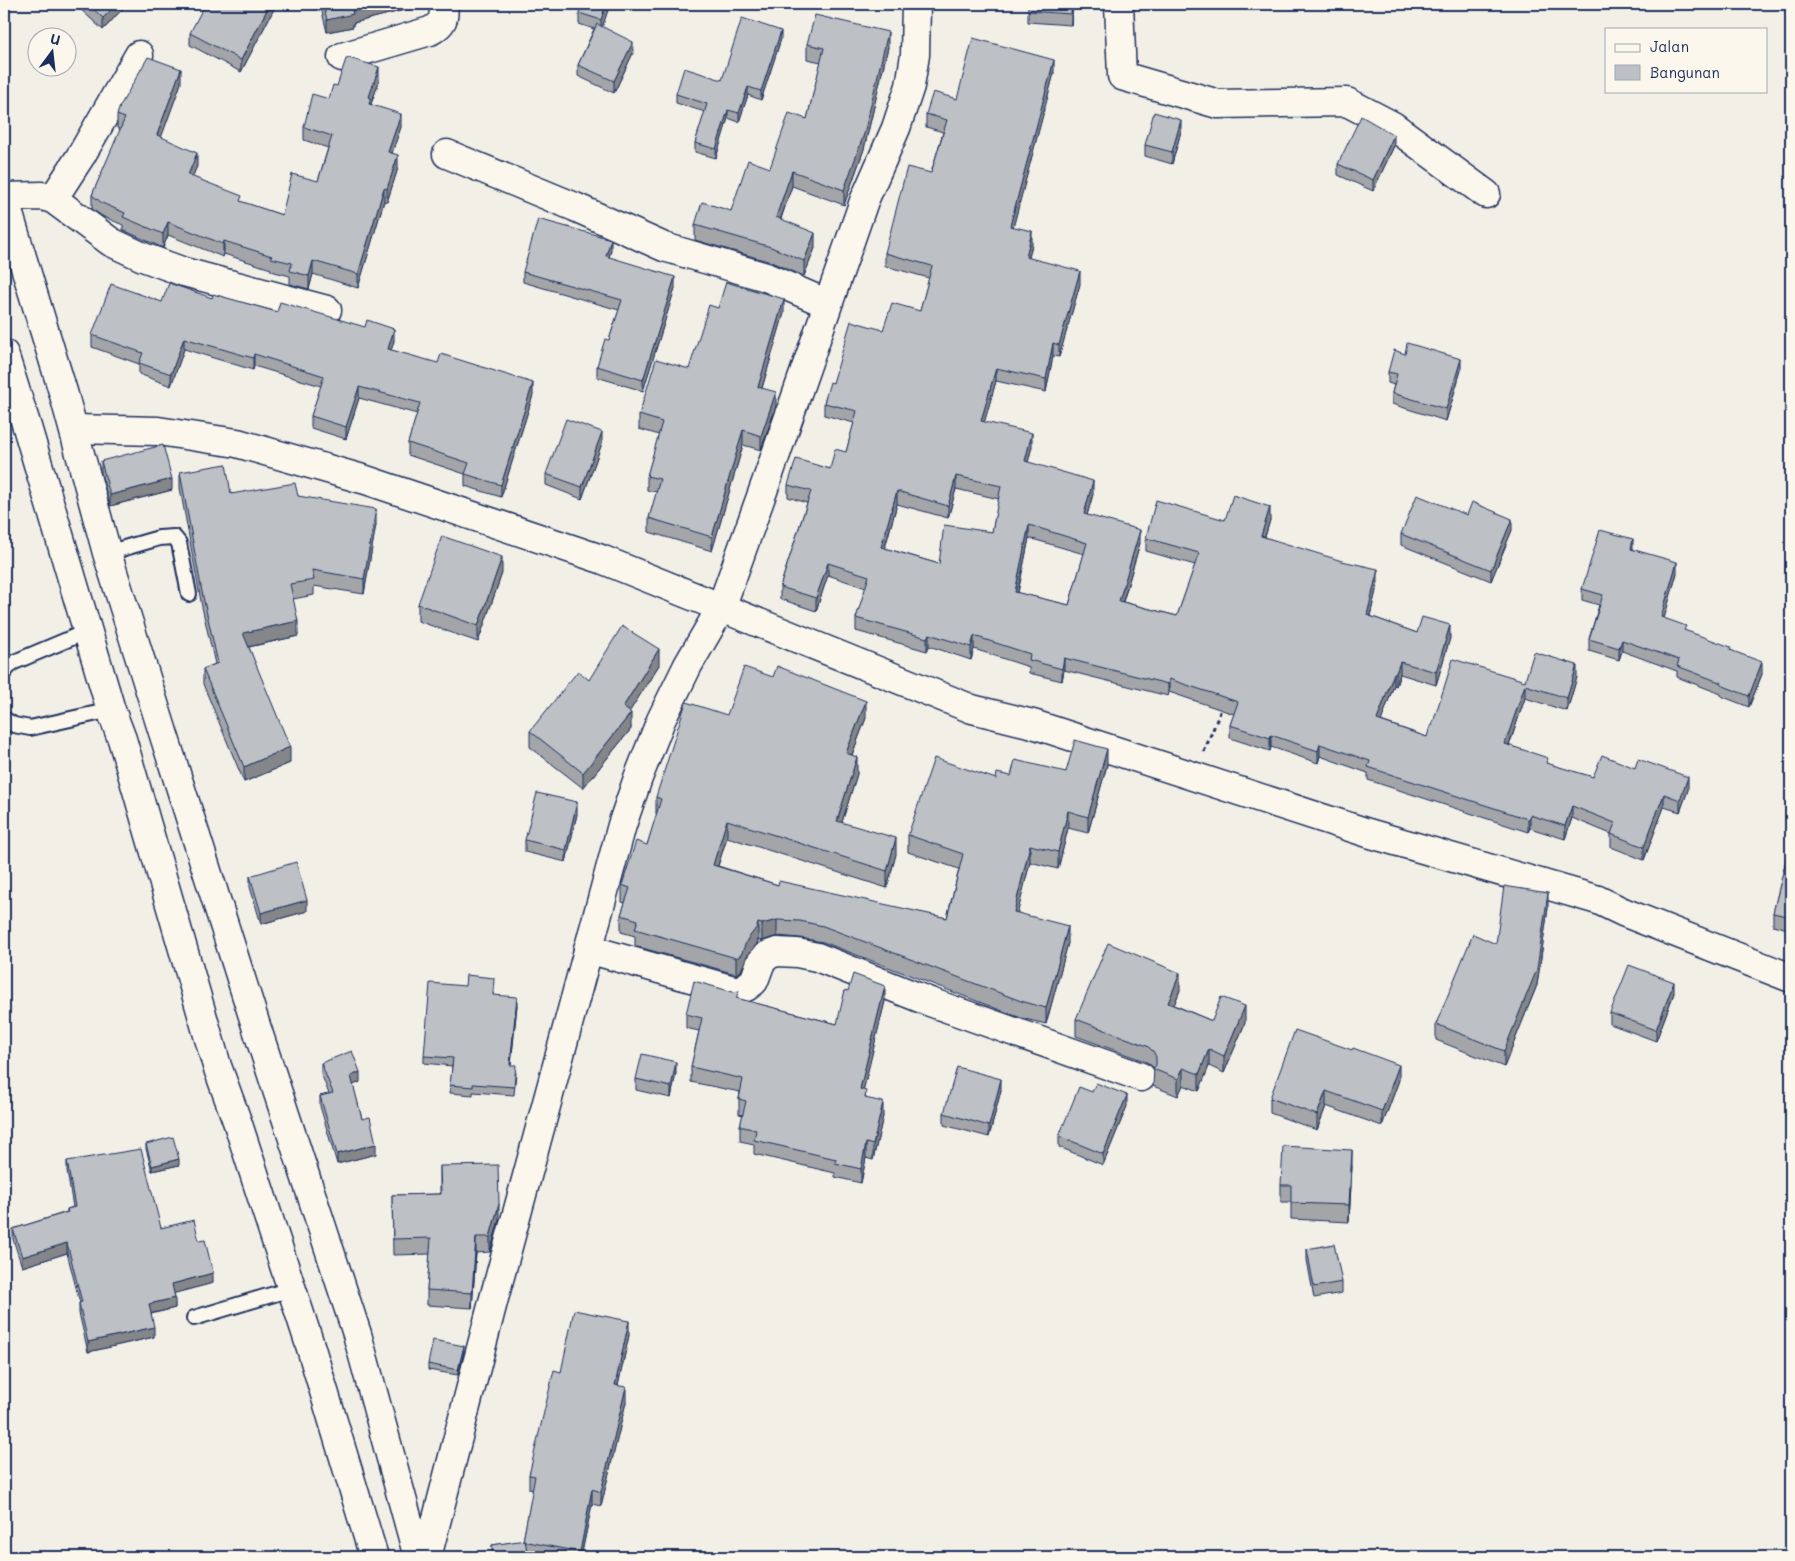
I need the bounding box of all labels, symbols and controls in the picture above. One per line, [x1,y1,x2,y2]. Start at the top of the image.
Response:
north arrow [28,28,78,78]
legend [1605,28,1768,92]
text: U [48,29,63,49]
text: Jalan [1650,36,1689,56]
text: Bangunan [1650,62,1720,82]

